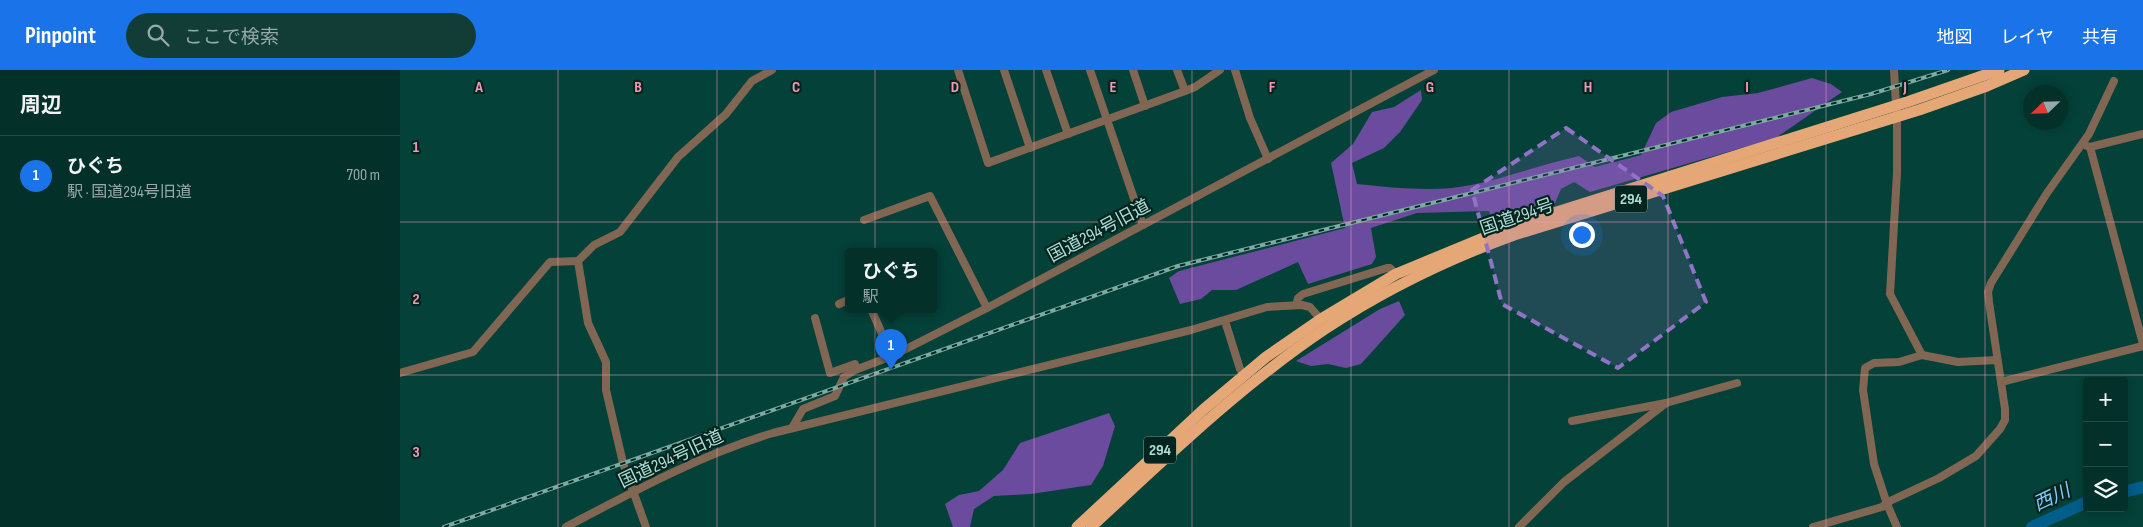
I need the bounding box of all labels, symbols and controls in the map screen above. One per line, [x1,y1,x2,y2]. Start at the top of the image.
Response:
search box [126,13,476,58]
text: Pinpoint [25,21,96,50]
icon: search [144,21,172,49]
text: ここで検索 [184,26,279,49]
text: 地図 [1937,27,1973,48]
text: レイヤ [2001,27,2054,48]
text: 共有 [2082,27,2118,48]
text: A [474,78,483,97]
text: B [634,78,642,97]
text: C [792,78,800,97]
text: D [951,78,959,97]
text: E [1110,78,1117,97]
text: F [1269,78,1276,97]
text: G [1426,78,1434,97]
text: H [1584,78,1592,97]
text: I [1745,78,1749,97]
text: J [1902,78,1907,97]
north arrow [2023,85,2068,130]
text: 周辺 [20,93,62,118]
text: 1 [413,138,420,157]
text: ひぐち [67,155,124,178]
text: 1 [33,166,39,185]
text: 700 m [347,166,380,185]
text: 駅 · 国道294号旧道 [67,183,192,202]
road number: 294 [1615,186,1647,212]
street label: 国道294号旧道 [1044,195,1154,267]
street label: 国道294号 [1477,195,1557,239]
your location [1569,222,1595,248]
popup [845,248,937,313]
text: ひぐち [862,260,920,283]
text: 駅 [862,288,879,307]
text: 2 [412,290,420,309]
pin: 1 [875,329,907,370]
map controls [2083,377,2128,512]
button: + [2083,377,2128,422]
button: − [2083,422,2128,467]
street label: 国道294号旧道 [615,426,727,492]
road number: 294 [1144,436,1176,464]
text: 3 [412,443,420,462]
button: layers [2083,467,2128,512]
water label: 西川 [2030,479,2076,516]

